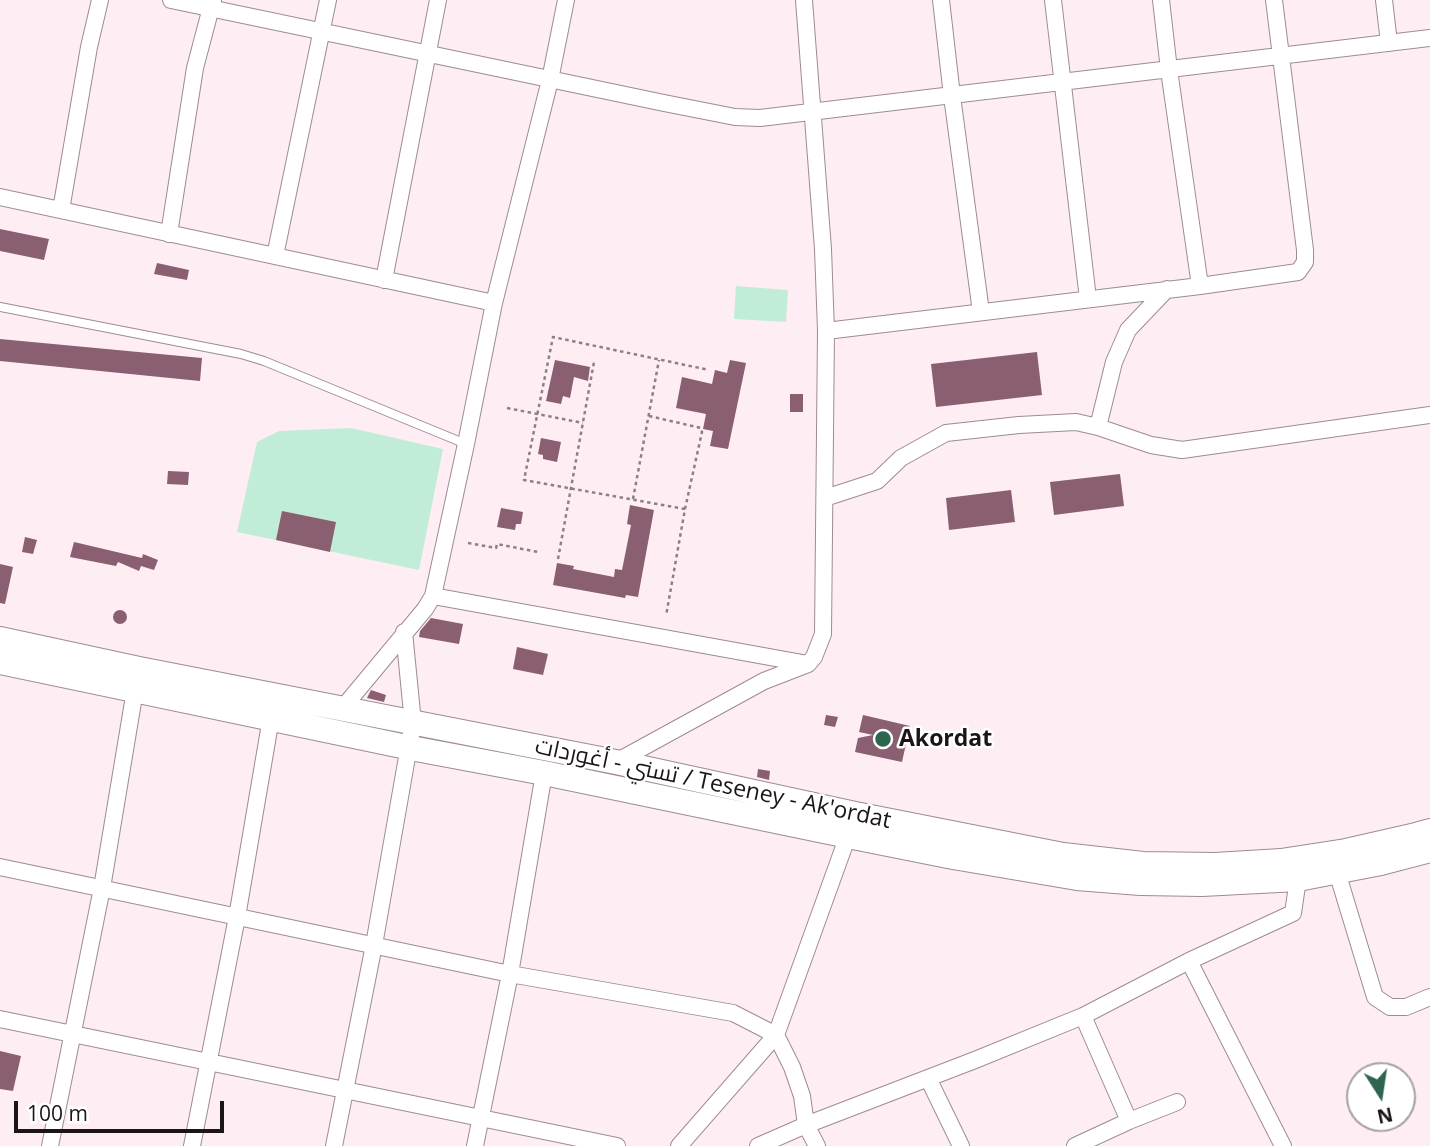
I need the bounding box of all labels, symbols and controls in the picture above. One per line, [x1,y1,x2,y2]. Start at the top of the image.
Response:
place label: Akordat [899,725,992,753]
marker: Akordat [873,729,893,749]
street label: تسني - أغوردات / Teseney - Ak'ordat [533,733,893,835]
north arrow [1346,1062,1416,1132]
scale bar [18,1086,228,1130]
text: 100 m [27,1099,88,1127]
text: N [1375,1101,1395,1130]

